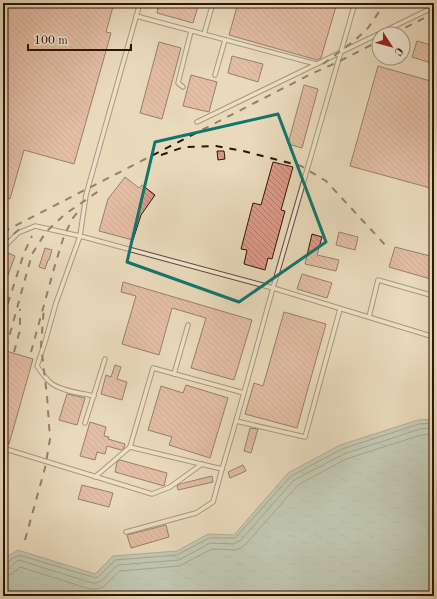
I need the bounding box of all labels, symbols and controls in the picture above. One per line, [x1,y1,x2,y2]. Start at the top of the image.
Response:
scale bar [28,26,131,52]
north arrow [371,26,411,66]
text: 100 m [34,35,68,47]
text: С [391,45,404,57]

